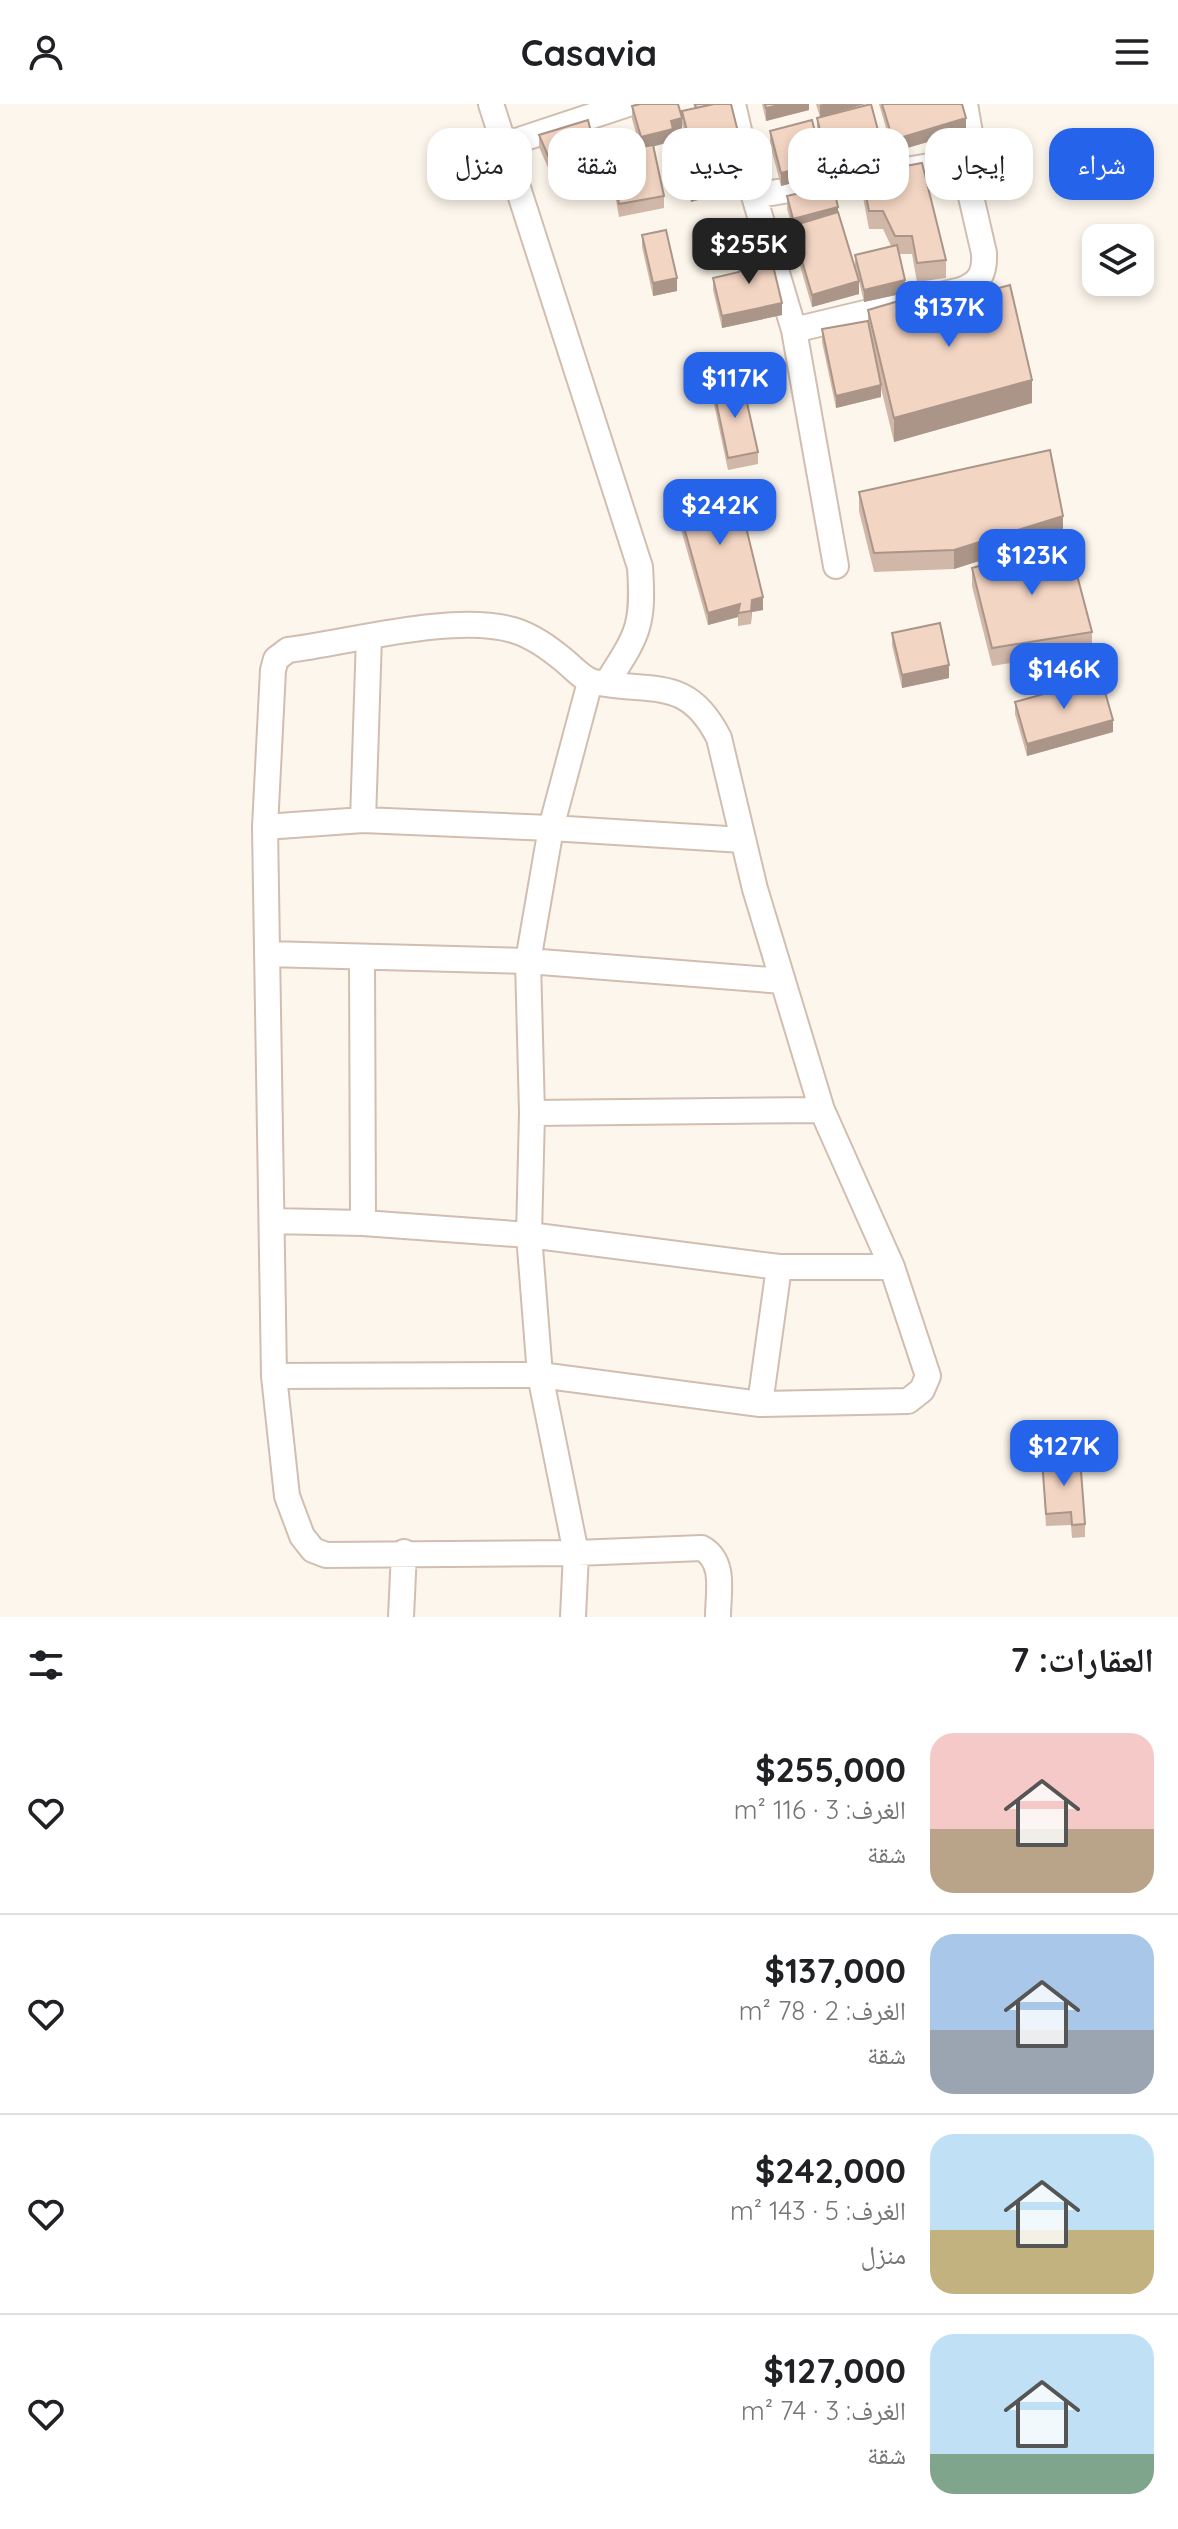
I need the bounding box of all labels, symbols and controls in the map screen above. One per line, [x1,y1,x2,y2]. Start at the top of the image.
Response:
icon: person [24,30,68,74]
text: Casavia [521,30,657,75]
icon: menu [1110,30,1154,74]
chip: منزل [427,128,532,200]
chip: شقة [548,128,646,200]
chip: جديد [662,128,772,200]
chip: تصفية [788,128,909,200]
chip: إيجار [925,128,1033,200]
chip: شراء [1049,128,1154,200]
pin: $255K [693,218,805,286]
map controls [1082,224,1154,296]
button: layers [1082,224,1154,296]
text: $255K [710,227,788,260]
pin: $137K [893,281,1005,349]
text: $137K [914,290,984,323]
pin: $117K [679,352,791,420]
text: $117K [701,361,769,394]
pin: $242K [664,479,776,547]
text: $242K [681,488,759,521]
pin: $123K [976,529,1088,597]
text: $123K [996,538,1068,571]
pin: $146K [1008,643,1120,711]
text: $146K [1028,652,1100,685]
pin: $127K [1008,1420,1120,1488]
text: $127K [1028,1429,1100,1462]
text: العقارات: 7 [1011,1638,1154,1681]
icon: filters [24,1643,68,1687]
text: $255,000 [755,1748,906,1791]
icon: home [994,1765,1090,1861]
icon: heart [24,1791,68,1835]
text: الغرف: 3 · 116 m² [734,1793,906,1826]
text: شقة [867,1837,906,1870]
text: $137,000 [765,1949,906,1992]
icon: home [994,1966,1090,2062]
icon: heart [24,1992,68,2036]
text: الغرف: 2 · 78 m² [739,1994,906,2027]
text: شقة [867,2038,906,2071]
text: $242,000 [755,2149,906,2192]
icon: home [994,2166,1090,2262]
icon: heart [24,2192,68,2236]
text: الغرف: 5 · 143 m² [730,2194,906,2227]
text: منزل [861,2238,906,2271]
text: $127,000 [764,2349,906,2392]
icon: home [994,2366,1090,2462]
icon: heart [24,2392,68,2436]
text: الغرف: 3 · 74 m² [741,2394,906,2427]
text: شقة [867,2438,906,2471]

